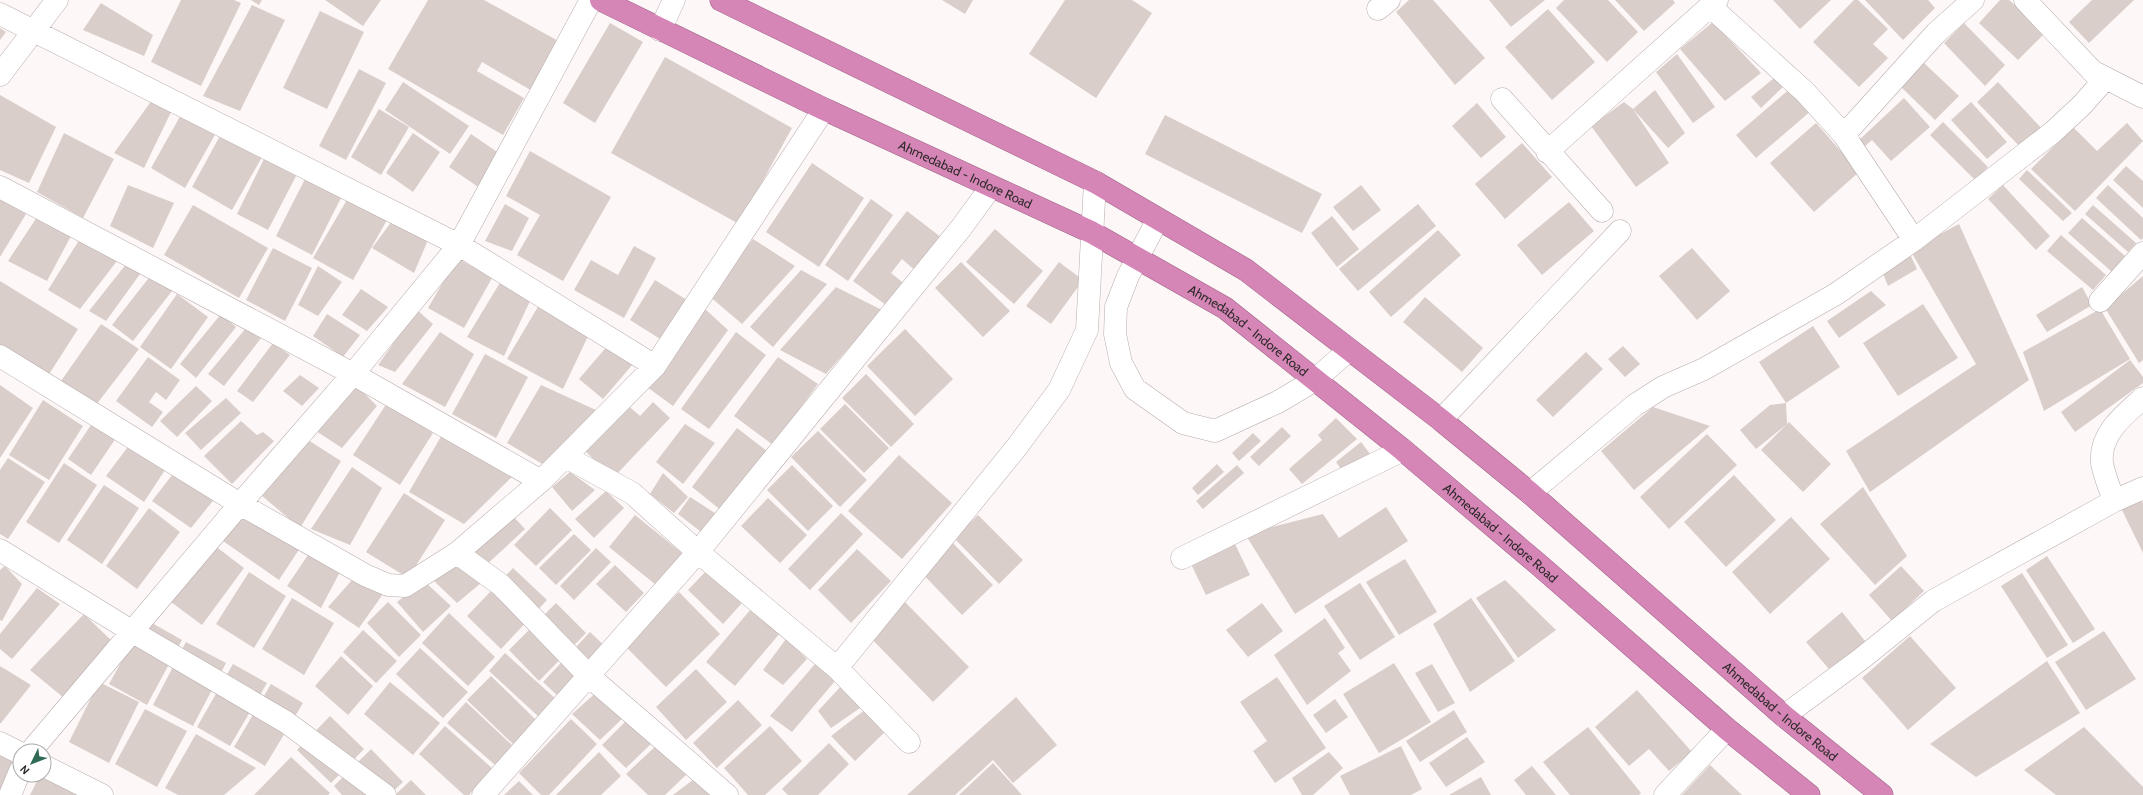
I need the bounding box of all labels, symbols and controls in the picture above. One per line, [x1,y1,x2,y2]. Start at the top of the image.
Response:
street label: Ahmedabad - Indore Road [896,137,1035,212]
street label: Ahmedabad - Indore Road [1185,281,1312,379]
street label: Ahmedabad - Indore Road [1440,480,1561,586]
street label: Ahmedabad - Indore Road [1720,658,1841,764]
north arrow [12,743,52,783]
text: N [17,762,32,777]

